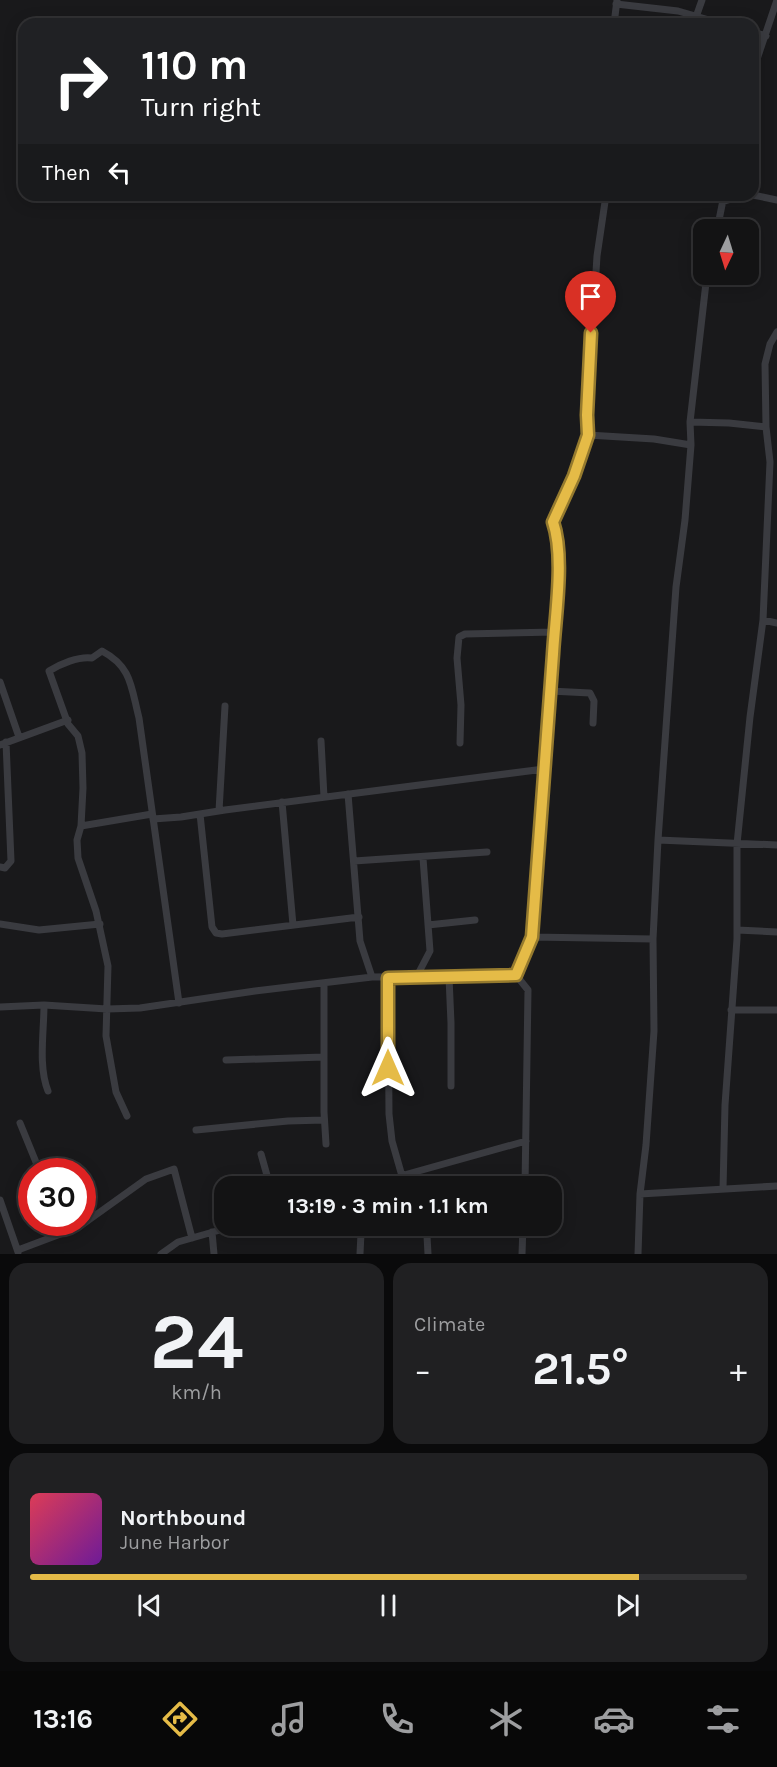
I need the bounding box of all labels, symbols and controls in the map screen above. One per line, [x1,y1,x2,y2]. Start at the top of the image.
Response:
text: 110 m [141,40,248,90]
icon: right [42,42,120,120]
text: Turn right [141,91,261,123]
icon: left [103,156,136,189]
text: Then [42,160,91,186]
north arrow [693,219,759,285]
map controls [693,219,759,285]
pin [565,271,616,333]
icon: arrive [574,280,607,313]
position arrow [356,1036,420,1100]
speed limit sign: 30 [18,1158,96,1236]
text: 13:19 · 3 min · 1.1 km [287,1193,489,1219]
text: 24 [150,1296,243,1388]
text: Climate [414,1313,485,1336]
text: 21.5° [532,1343,629,1395]
text: − [414,1351,431,1389]
text: + [730,1351,747,1389]
text: km/h [171,1381,222,1404]
text: Northbound [120,1505,246,1531]
text: June Harbor [120,1531,229,1554]
icon: previous [133,1589,166,1622]
icon: pause [372,1589,405,1622]
icon: next [611,1589,644,1622]
icon: directions [159,1698,201,1740]
icon: music [268,1698,310,1740]
icon: phone [376,1698,418,1740]
icon: climate [485,1698,527,1740]
icon: car [593,1698,635,1740]
icon: filters [702,1698,744,1740]
text: 13:16 [33,1703,93,1735]

